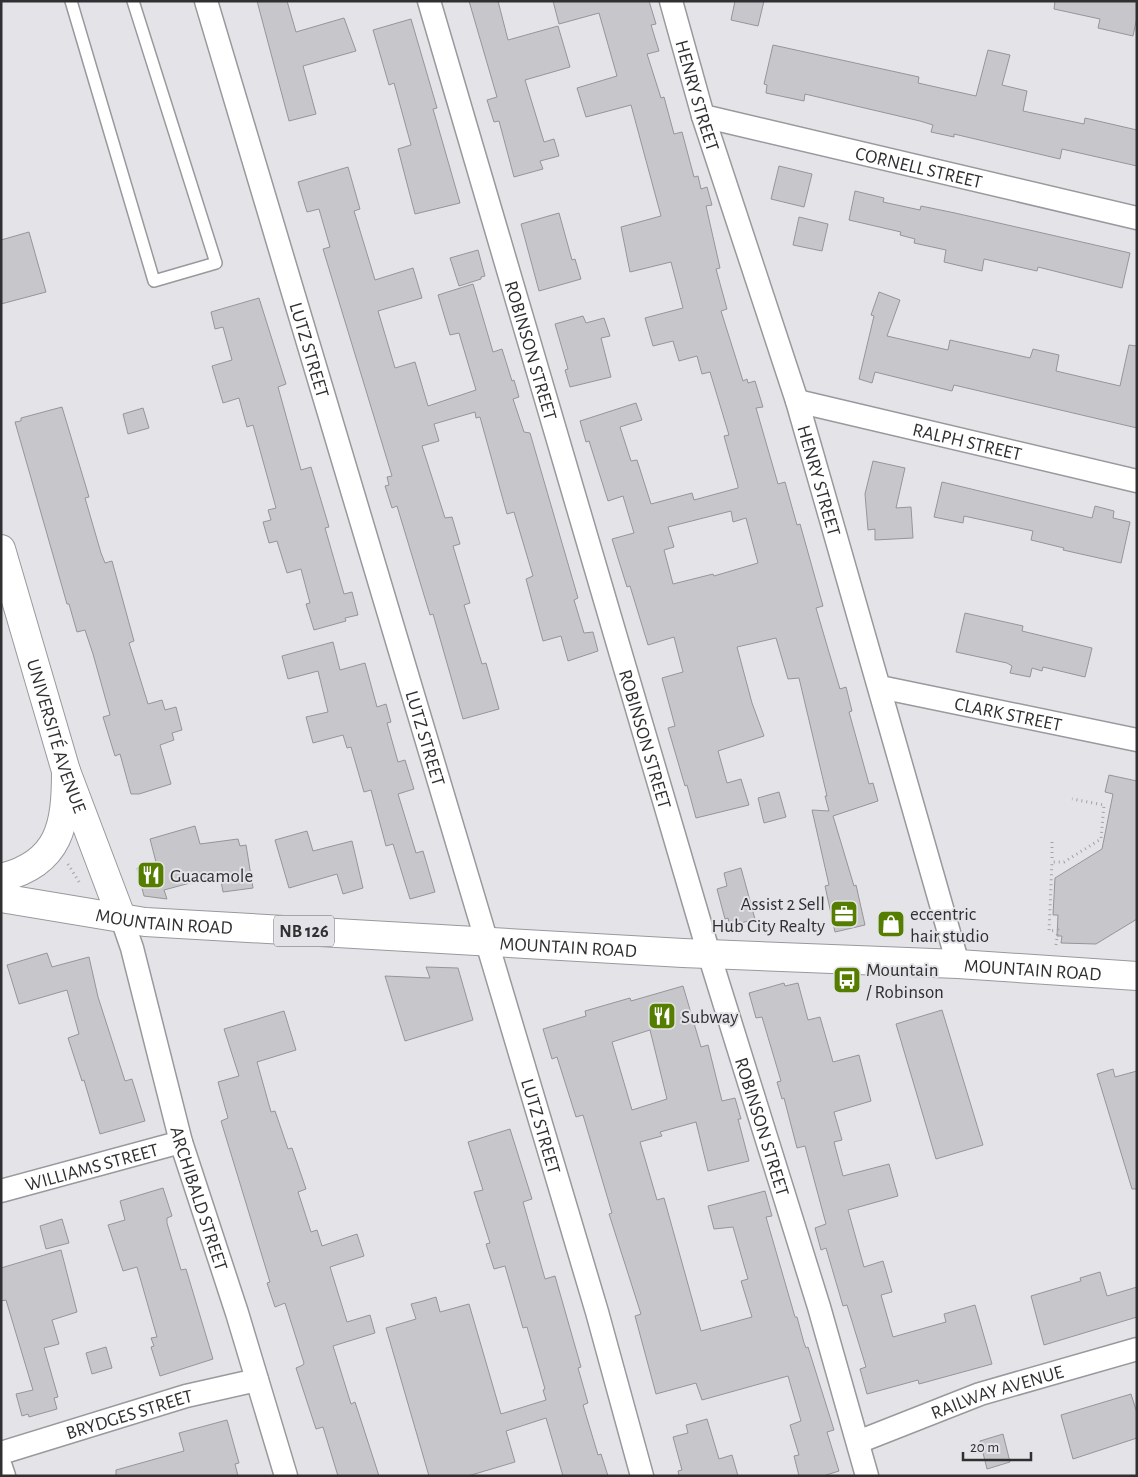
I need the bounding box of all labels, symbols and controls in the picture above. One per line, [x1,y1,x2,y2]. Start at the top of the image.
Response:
street label: HENRY STREET [671,38,722,154]
street label: CORNELL STREET [853,144,984,192]
street label: ROBINSON STREET [501,279,560,422]
street label: LUTZ STREET [285,300,332,400]
street label: RALPH STREET [910,421,1024,465]
street label: HENRY STREET [793,423,843,538]
street label: UNIVERSITÉ AVENUE [23,657,89,816]
street label: ROBINSON STREET [615,667,674,811]
street label: LUTZ STREET [401,688,448,788]
street label: CLARK STREET [953,695,1063,735]
restaurant icon: Guacamole [136,860,166,890]
place label: Guacamole [170,867,253,886]
place label: Assist 2 Sell Hub City Realty [712,895,825,936]
office icon: Assist 2 Sell Hub City Realty [829,899,859,929]
place label: eccentric hair studio [910,905,989,946]
street label: MOUNTAIN ROAD [94,906,233,938]
shop icon: eccentric hair studio [876,909,906,939]
road number: NB 126 [274,916,334,946]
street label: MOUNTAIN ROAD [499,934,637,961]
street label: MOUNTAIN ROAD [963,956,1102,985]
place label: Mountain / Robinson [866,961,944,1002]
bus stop icon: Mountain / Robinson [832,965,862,995]
restaurant icon: Subway [647,1001,677,1031]
place label: Subway [681,1008,738,1027]
street label: ROBINSON STREET [731,1055,792,1199]
street label: LUTZ STREET [517,1077,563,1176]
street label: ARCHIBALD STREET [166,1125,230,1273]
street label: WILLIAMS STREET [23,1141,161,1195]
street label: RAILWAY AVENUE [929,1363,1066,1423]
street label: BRYDGES STREET [64,1387,194,1443]
scale bar [963,1430,1030,1462]
text: 20 m [970,1440,999,1455]

